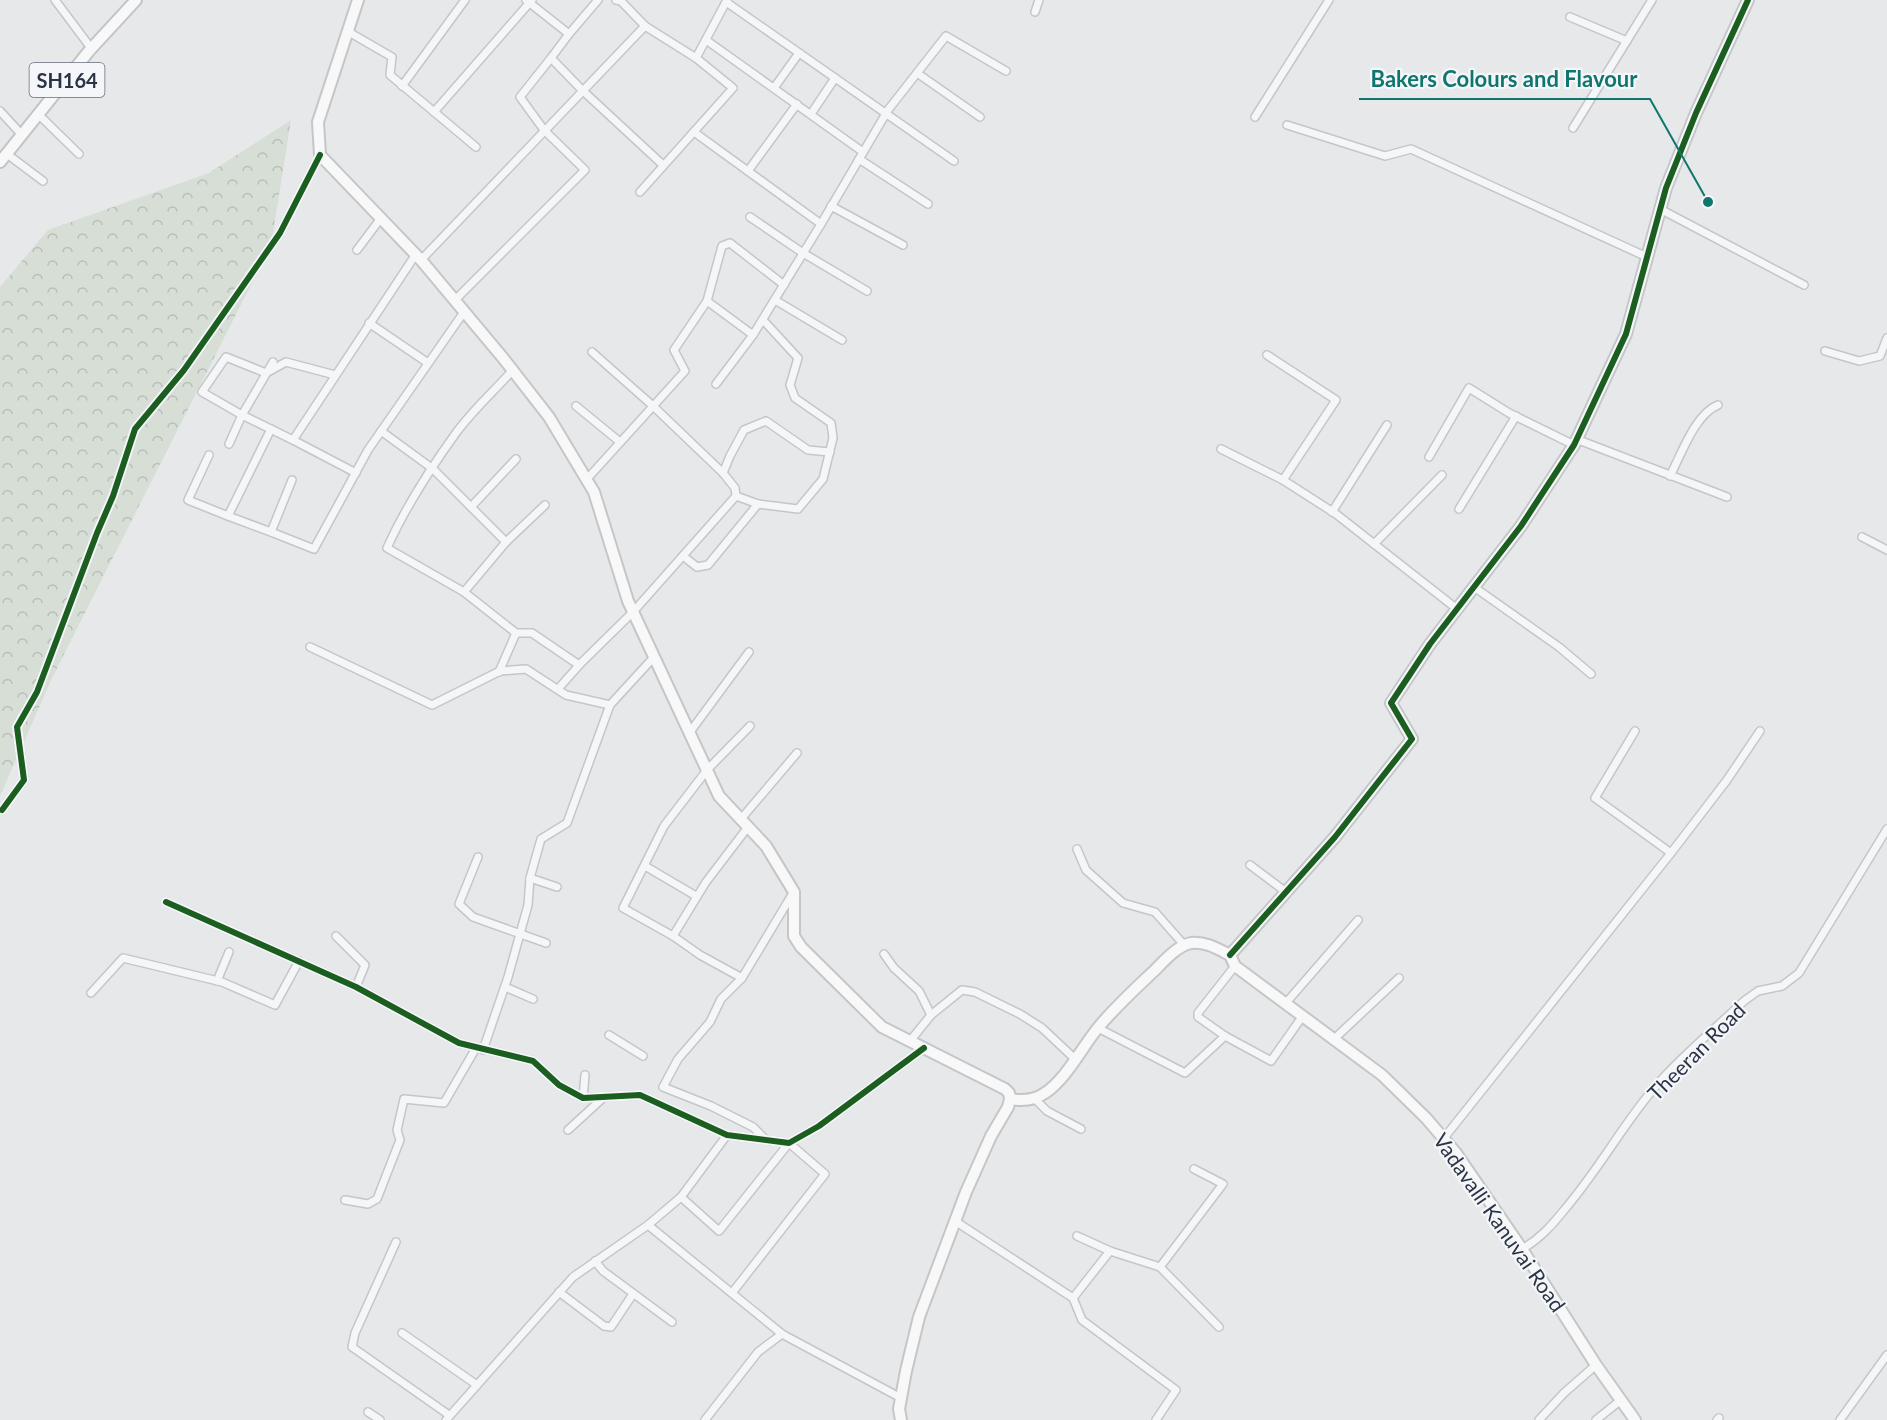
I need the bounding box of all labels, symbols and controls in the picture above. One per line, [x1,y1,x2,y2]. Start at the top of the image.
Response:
callout: Bakers Colours and Flavour [1359,59,1650,99]
road number: SH164 [29,63,104,97]
text: Bakers Colours and Flavour [1371,65,1638,92]
street label: Theeran Road [1642,997,1750,1105]
street label: Vadavalli Kanuvai Road [1429,1128,1571,1316]

